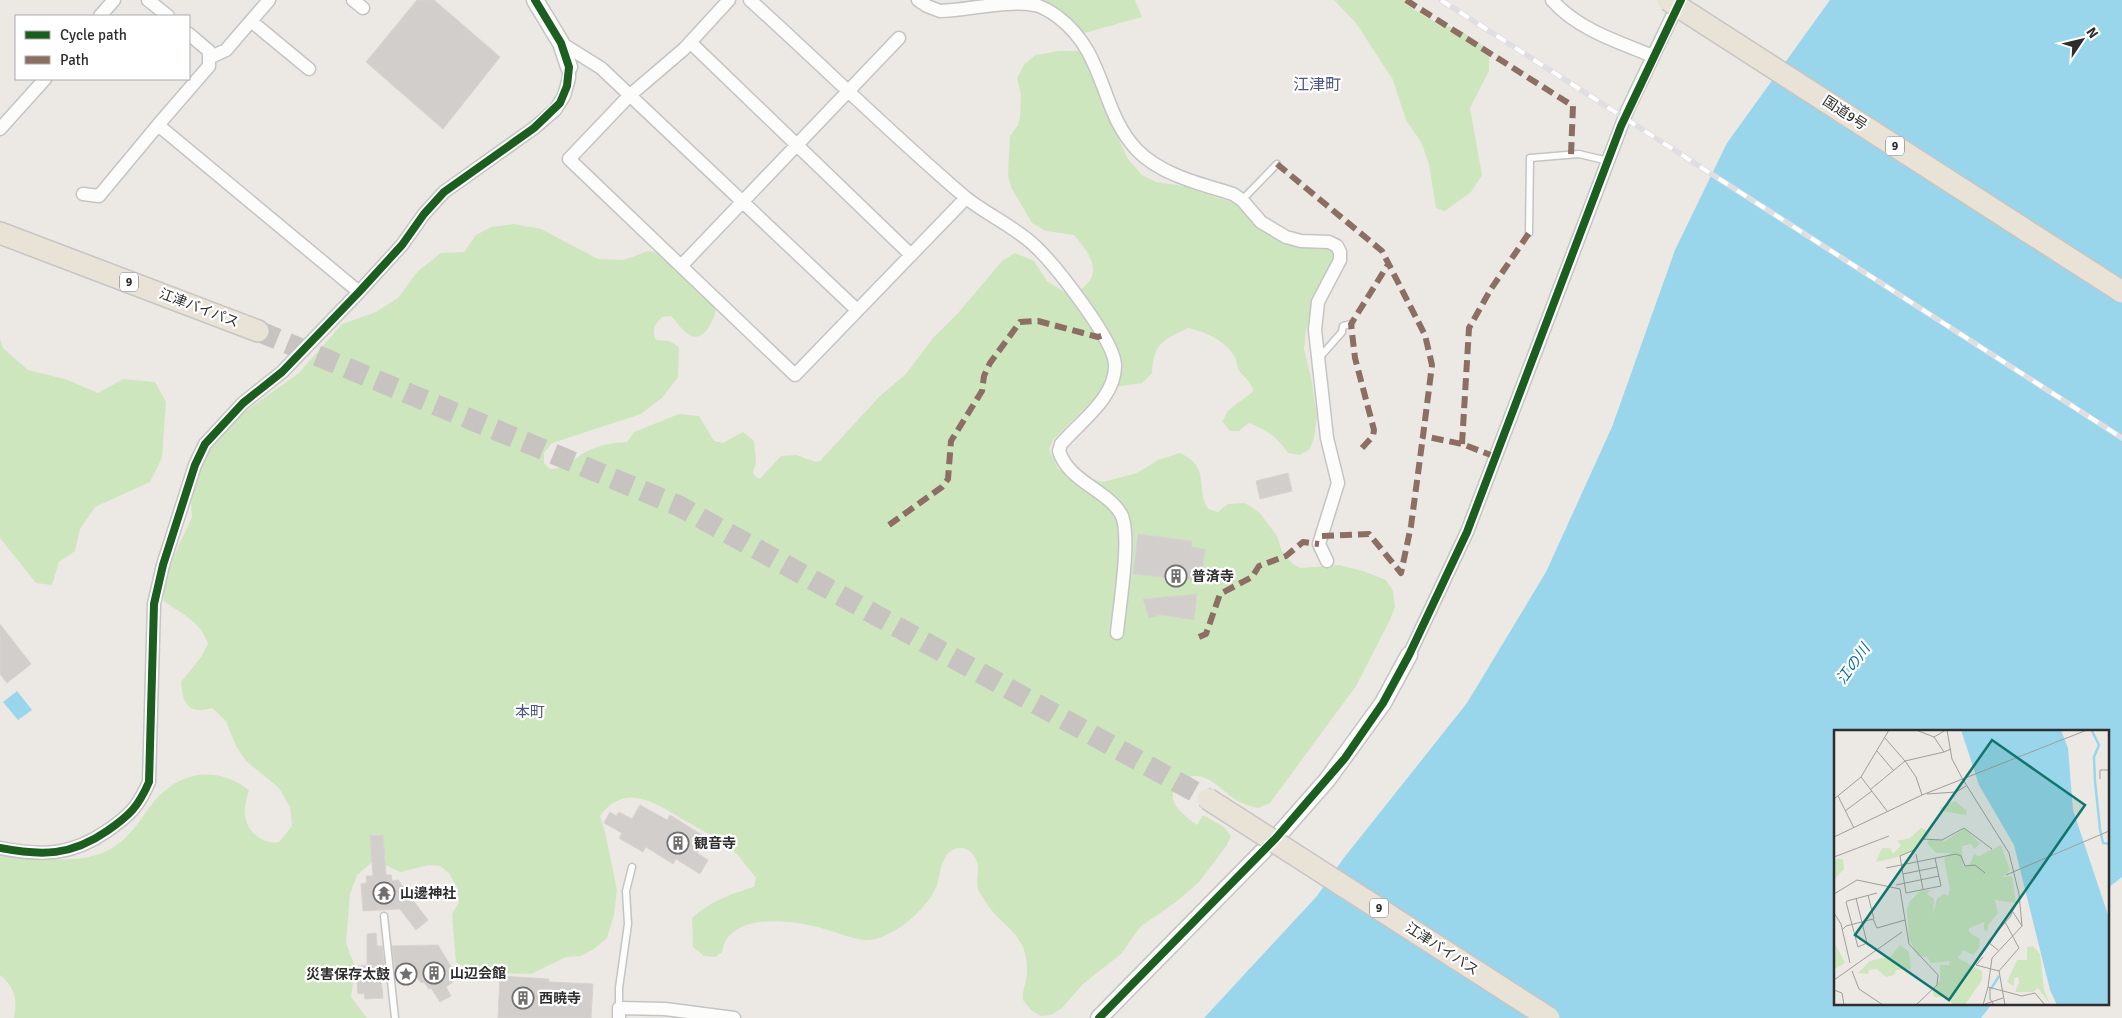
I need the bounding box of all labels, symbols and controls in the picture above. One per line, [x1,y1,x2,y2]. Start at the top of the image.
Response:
legend [15,15,190,80]
north arrow [2057,15,2107,65]
text: N [2082,24,2102,42]
text: Cycle path [60,26,127,44]
text: Path [60,51,89,69]
district label: 江津町 [1293,75,1341,95]
street label: 国道9号 [1820,92,1870,134]
road number: 9 [1886,136,1904,156]
road number: 9 [120,272,138,292]
street label: 江津バイパス [157,285,241,331]
building icon: 普済寺 [1164,564,1188,588]
place label: 普済寺 [1192,568,1234,585]
water label: 江の川 [1832,639,1875,687]
district label: 本町 [515,703,545,721]
inset map [1834,730,2110,1006]
building icon: 観音寺 [666,831,690,855]
place label: 観音寺 [694,835,736,852]
temple icon: 山邊神社 [372,881,396,905]
place label: 山邊神社 [400,885,456,902]
road number: 9 [1370,898,1388,918]
street label: 江津バイパス [1402,919,1482,979]
building icon: 山辺会館 [422,961,446,985]
place icon: 災害保存太鼓 [394,962,418,986]
place label: 山辺会館 [450,965,506,982]
place label: 災害保存太鼓 [306,966,390,983]
building icon: 西暁寺 [511,986,535,1010]
place label: 西暁寺 [539,990,581,1007]

